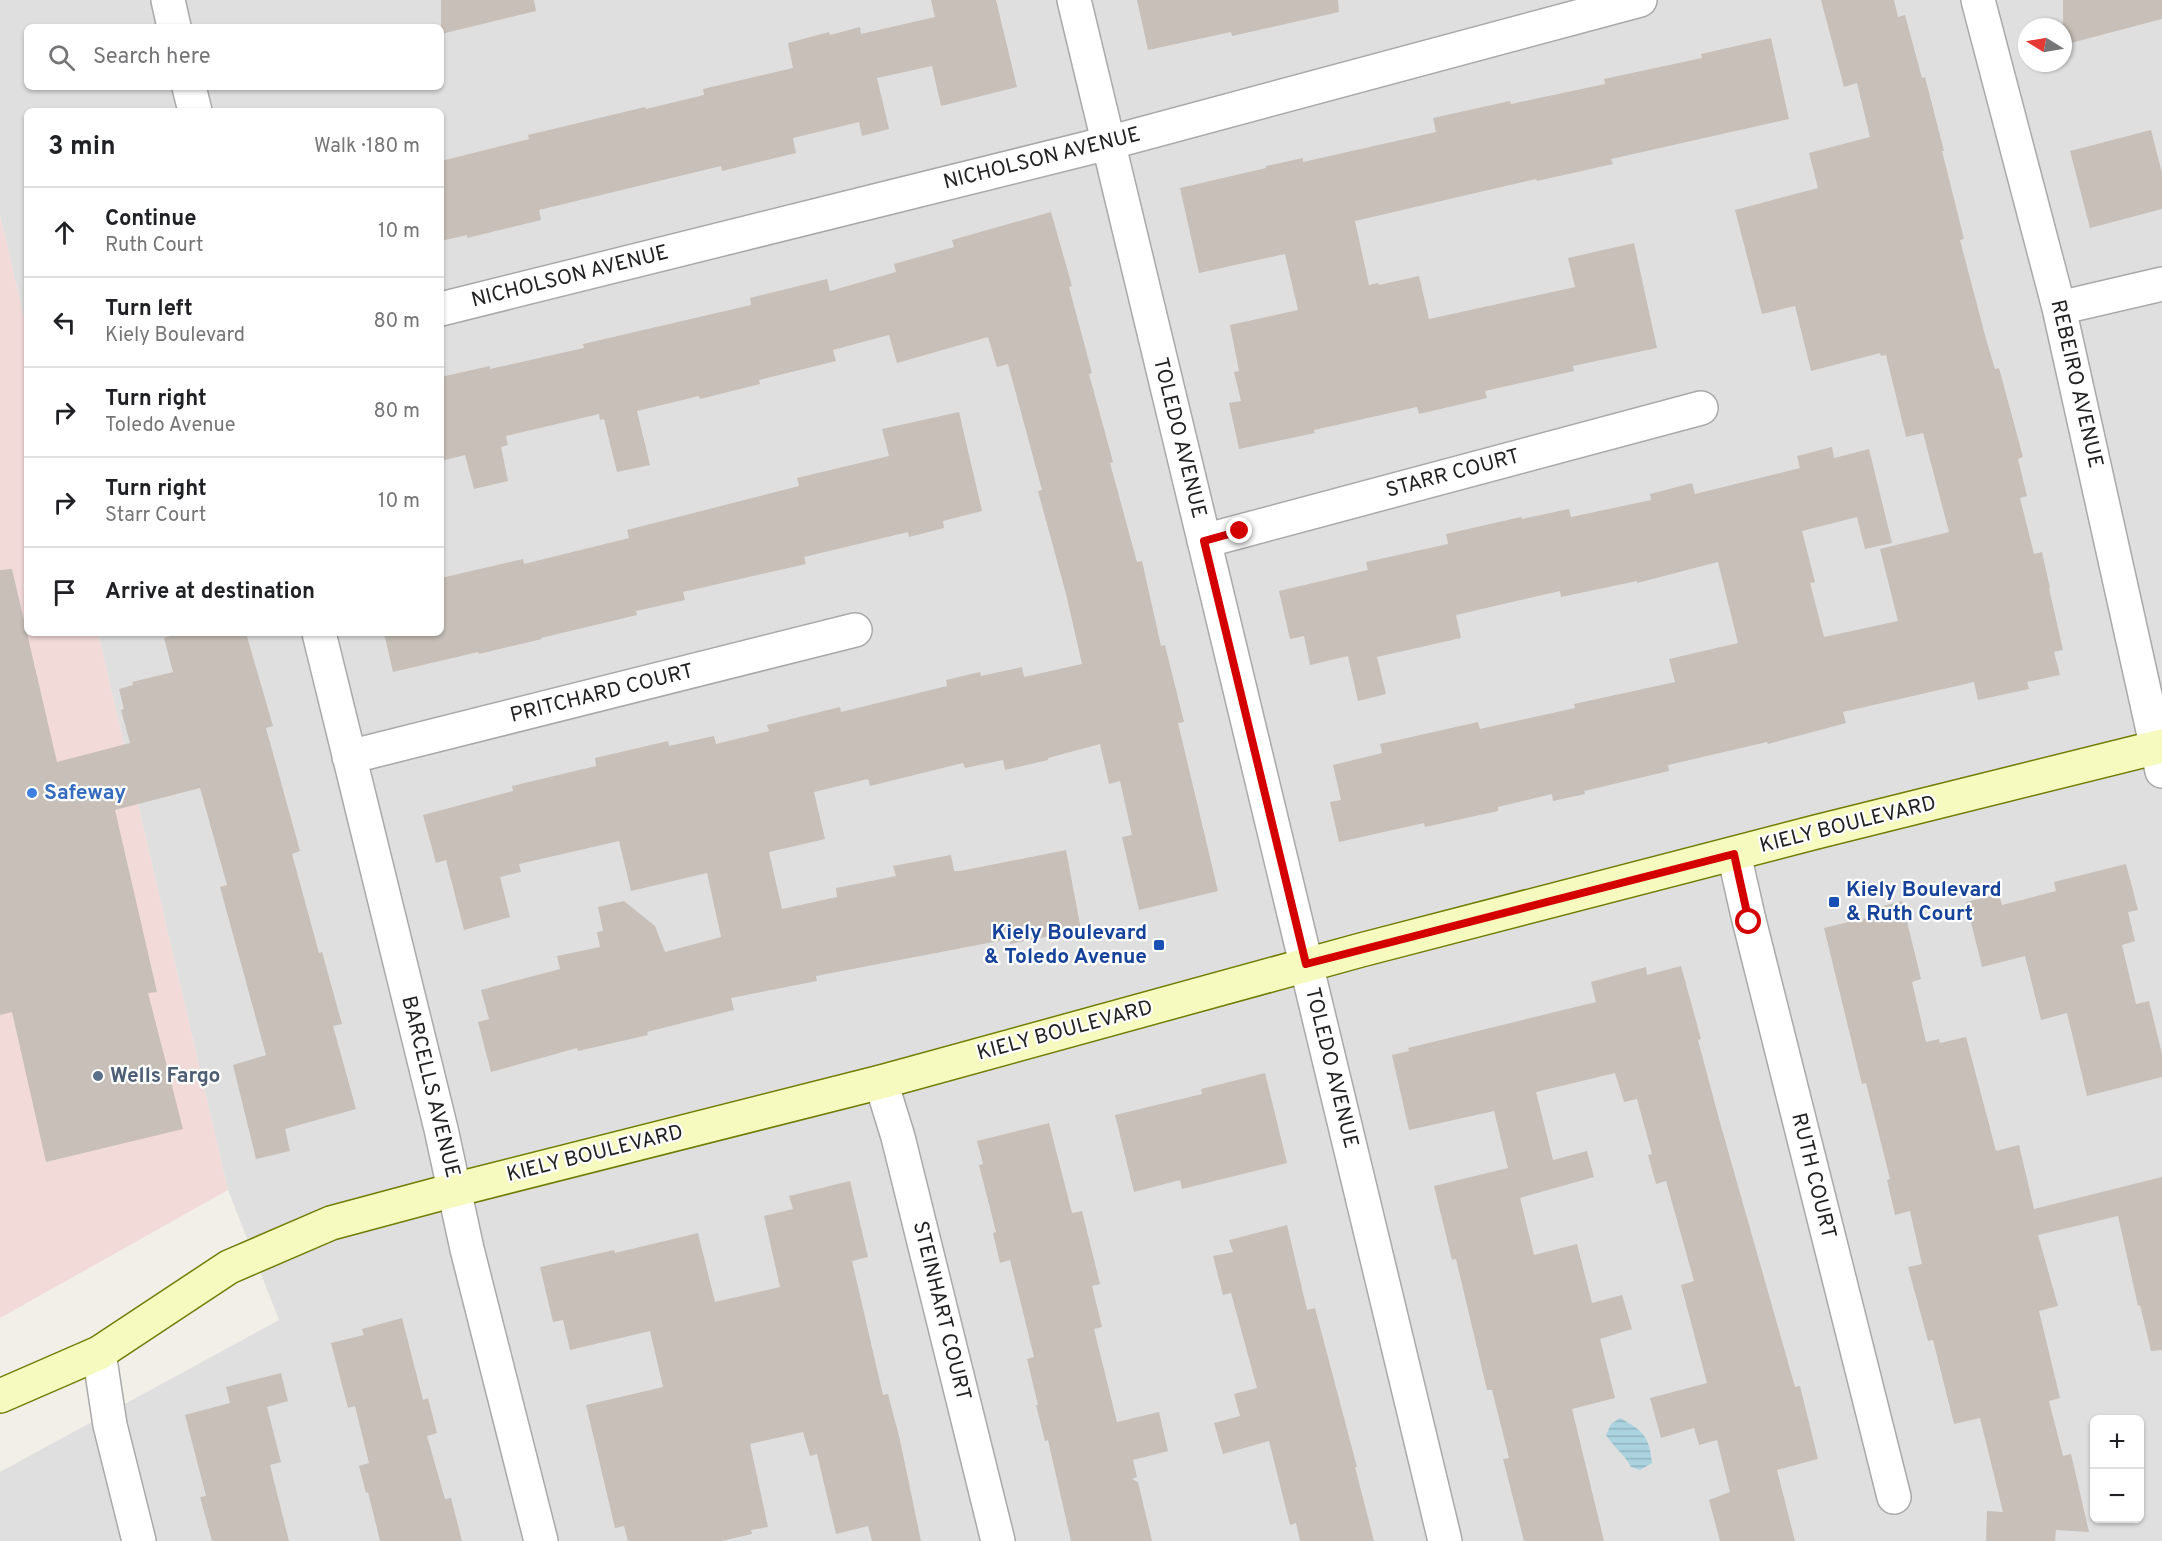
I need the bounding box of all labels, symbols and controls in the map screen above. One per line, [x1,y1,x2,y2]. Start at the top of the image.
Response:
north arrow [2018,18,2072,72]
search box [24,24,444,90]
icon: search [45,41,78,74]
text: Search here [93,44,211,71]
street label: NICHOLSON AVENUE [941,121,1143,197]
text: 3 min [48,131,116,164]
text: Walk · 180 m [314,134,420,160]
text: Continue [105,206,196,233]
icon: ahead [48,216,81,249]
text: 10 m [378,219,420,245]
text: Ruth Court [105,233,204,259]
street label: NICHOLSON AVENUE [469,239,671,315]
text: Turn left [105,296,193,323]
street label: REBEIRO AVENUE [2044,297,2108,471]
icon: left [48,306,81,339]
text: 80 m [374,309,420,335]
text: Kiely Boulevard [105,323,245,349]
street label: TOLEDO AVENUE [1146,355,1212,521]
text: Turn right [105,386,207,413]
icon: right [48,396,81,429]
text: 80 m [374,399,420,425]
text: Toledo Avenue [105,413,236,439]
street label: STARR COURT [1383,443,1523,505]
text: Turn right [105,476,207,503]
icon: right [48,486,81,519]
text: 10 m [378,489,420,515]
text: Starr Court [105,503,206,529]
route end [1226,517,1252,543]
icon: arrive [48,576,81,609]
text: Arrive at destination [105,579,315,606]
street label: PRITCHARD COURT [508,658,696,730]
place label: Safeway [44,780,126,807]
marker: Safeway [25,786,39,800]
street label: KIELY BOULEVARD [1757,790,1939,860]
place label: Kiely Boulevard & Ruth Court [1846,877,2002,928]
marker: Kiely Boulevard & Ruth Court [1827,895,1841,909]
route start [1735,908,1761,934]
place label: Kiely Boulevard & Toledo Avenue [984,920,1147,971]
marker: Kiely Boulevard & Toledo Avenue [1152,938,1166,952]
street label: TOLEDO AVENUE [1298,985,1364,1151]
street label: BARCELLS AVENUE [394,993,466,1181]
street label: KIELY BOULEVARD [974,995,1156,1067]
place label: Wells Fargo [110,1063,221,1090]
marker: Wells Fargo [91,1069,105,1083]
street label: RUTH COURT [1784,1110,1842,1242]
street label: KIELY BOULEVARD [504,1119,686,1189]
street label: STEINHART COURT [906,1218,976,1404]
map controls [2090,1415,2144,1523]
button: + [2090,1415,2144,1469]
button: − [2090,1469,2144,1523]

